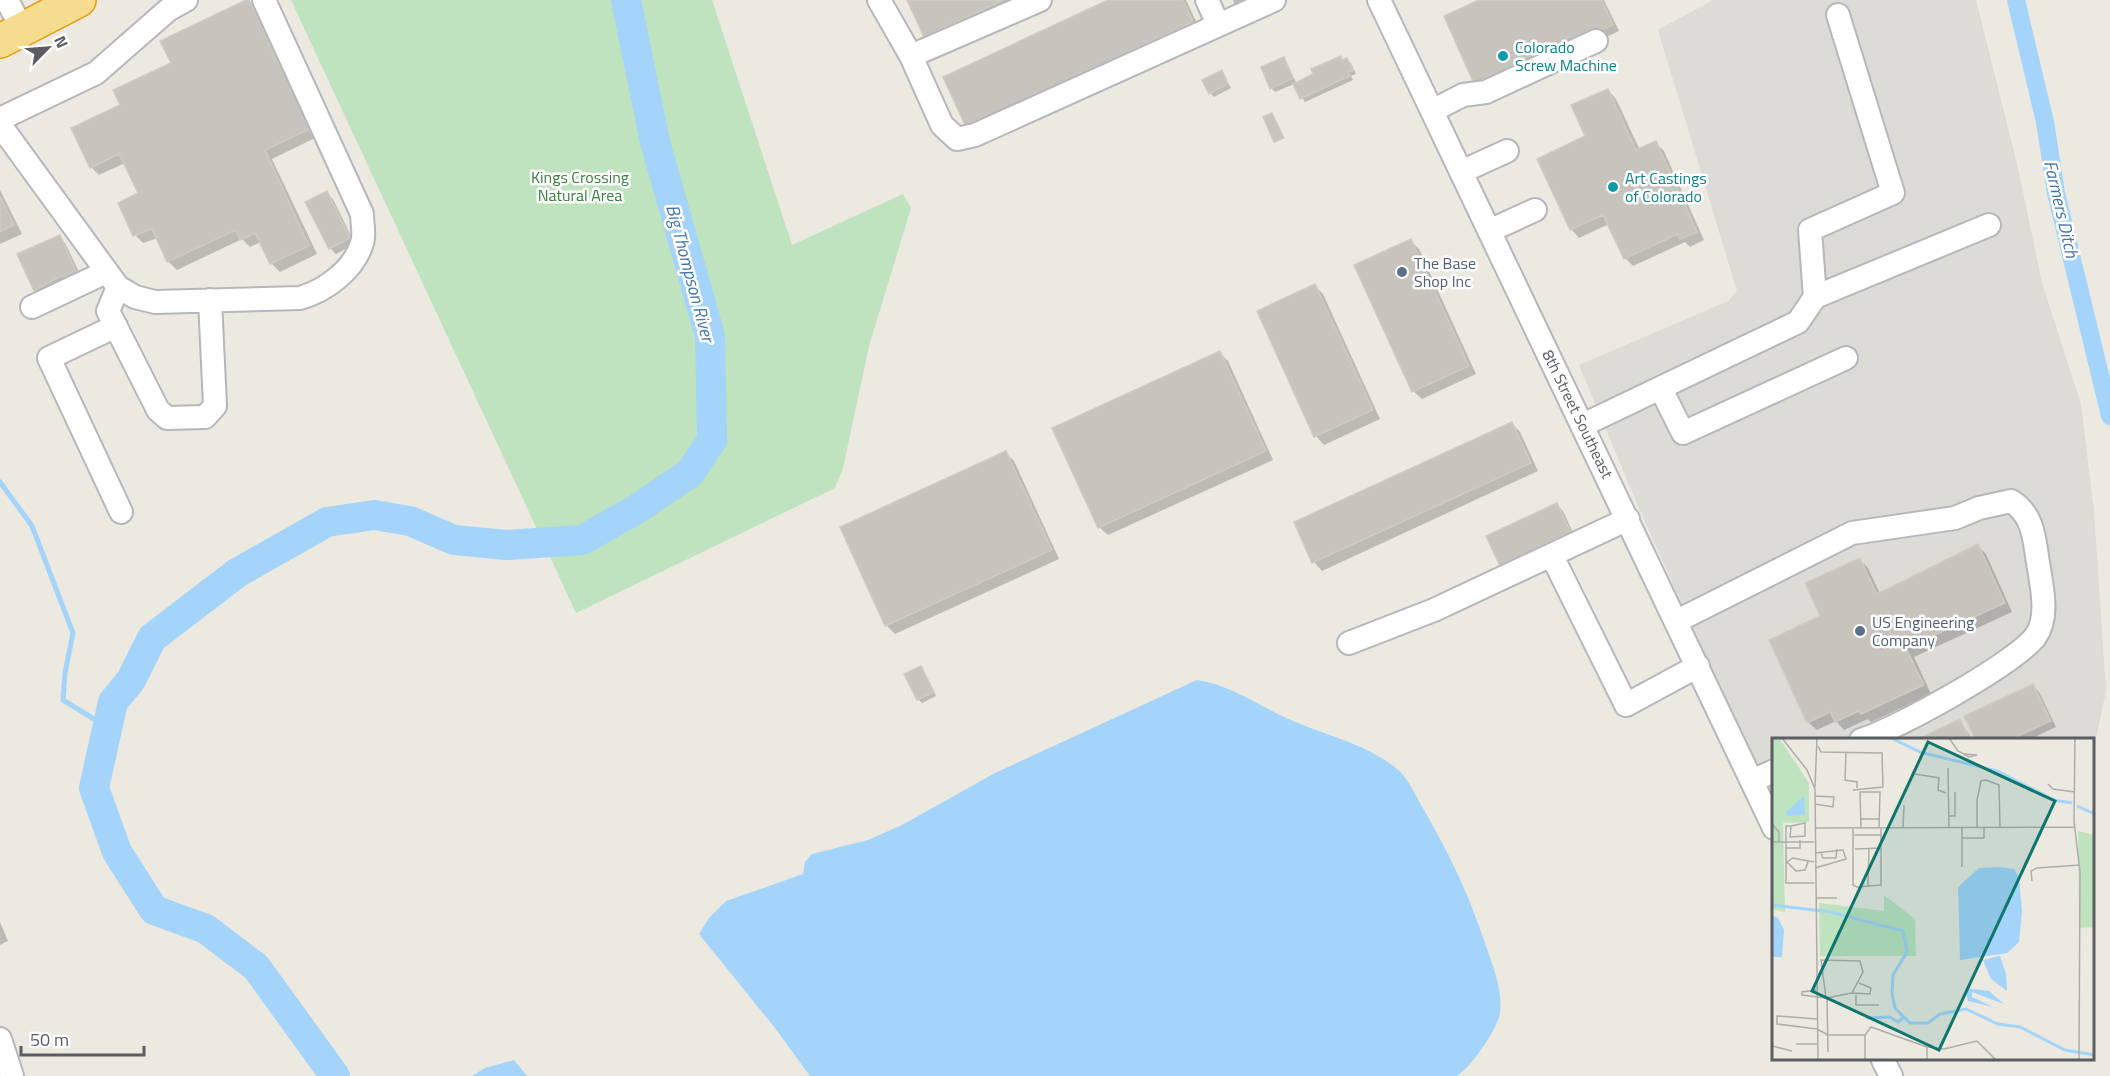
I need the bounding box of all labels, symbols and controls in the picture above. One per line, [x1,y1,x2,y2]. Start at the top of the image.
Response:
north arrow [18,18,78,78]
text: N [48,32,75,52]
place label: Colorado Screw Machine [1515,35,1617,77]
marker: Colorado Screw Machine [1496,49,1510,63]
water label: Farmers Ditch [2037,157,2086,261]
park label: Kings Crossing Natural Area [531,165,629,207]
place label: Art Castings of Colorado [1625,166,1707,208]
marker: Art Castings of Colorado [1606,180,1620,194]
water label: Big Thompson River [659,201,722,347]
place label: The Base Shop Inc [1414,251,1476,293]
marker: The Base Shop Inc [1395,265,1409,279]
street label: 8th Street Southeast [1536,346,1620,483]
place label: US Engineering Company [1872,610,1974,652]
marker: US Engineering Company [1853,624,1867,638]
inset map [1772,738,2095,1061]
scale bar [21,1019,144,1057]
text: 50 m [30,1026,69,1053]

